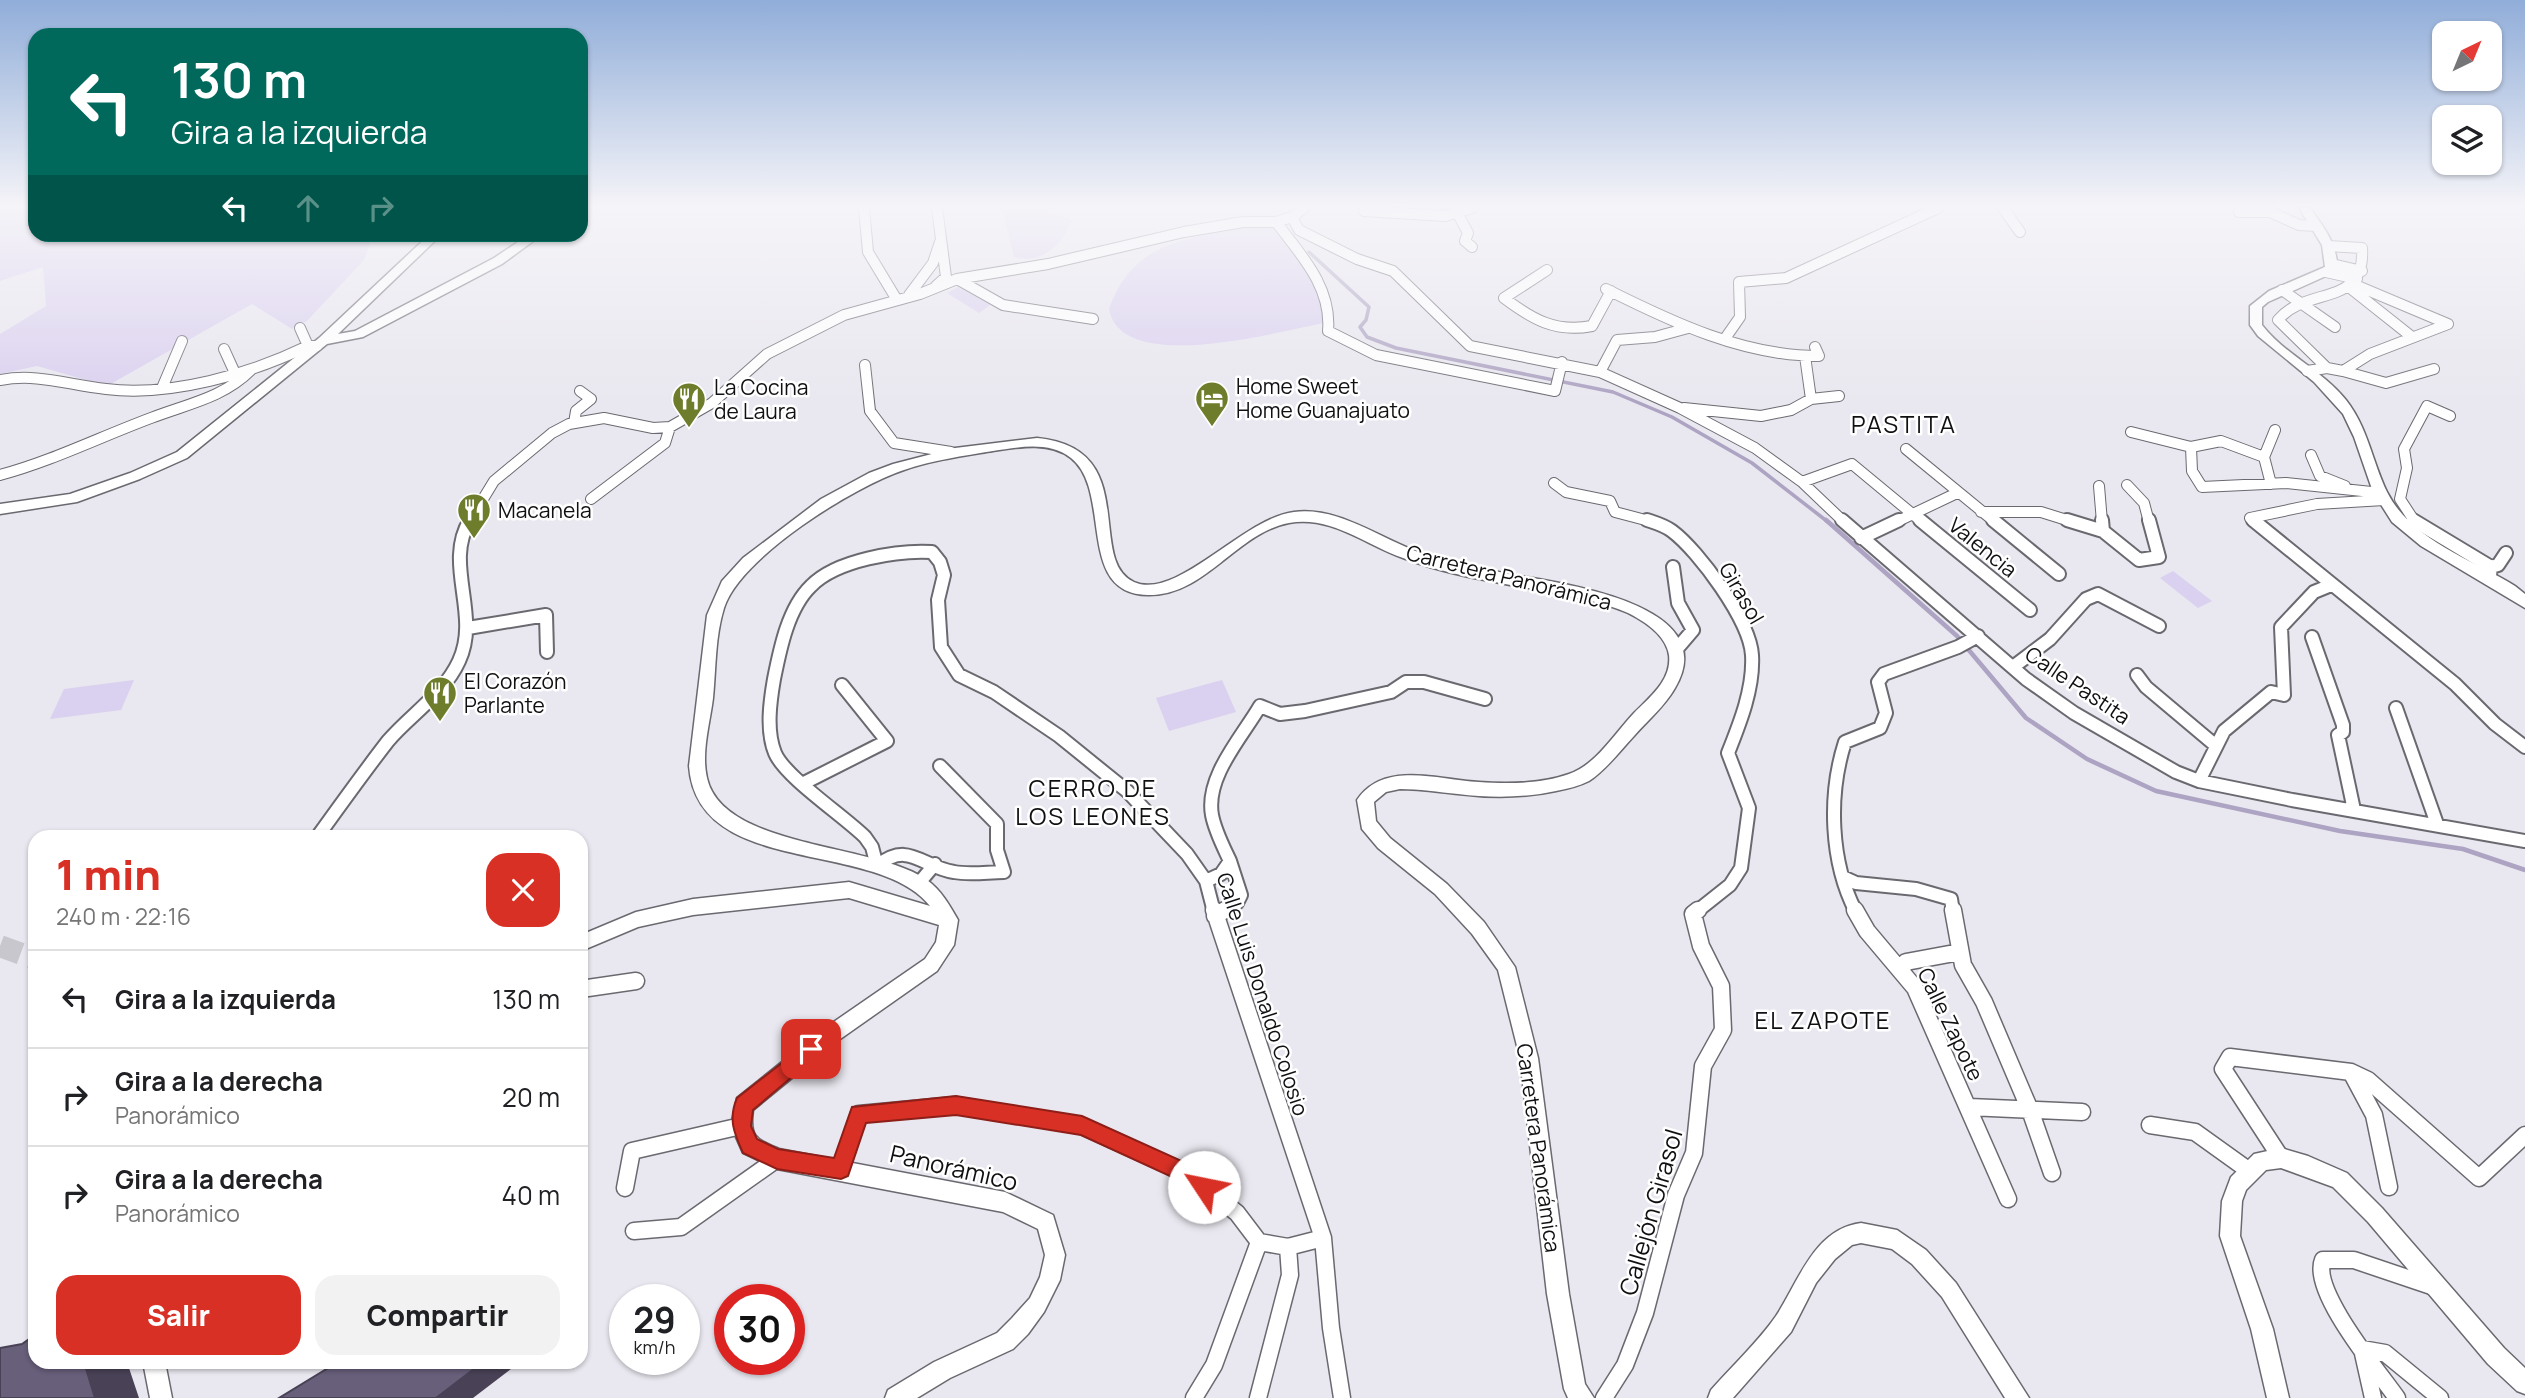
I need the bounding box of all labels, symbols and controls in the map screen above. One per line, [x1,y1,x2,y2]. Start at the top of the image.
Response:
north arrow [2432,21,2502,91]
map controls [2432,21,2502,175]
text: 130 m [171,46,307,113]
icon: left [56,56,147,147]
button: layers [2432,105,2502,175]
text: Gira a la izquierda [171,110,427,154]
icon: left [216,189,254,227]
icon: ahead [289,189,327,227]
icon: right [362,189,400,227]
place label: Home Sweet Home Guanajuato [1236,372,1410,424]
place label: La Cocina de Laura [714,373,808,425]
hotel icon: Home Sweet Home Guanajuato [1193,379,1231,428]
restaurant icon: La Cocina de Laura [670,380,708,429]
district label: PASTITA [1851,407,1957,440]
restaurant icon: Macanela [455,491,493,540]
place label: Macanela [498,496,592,524]
street label: Valencia [1943,511,2023,583]
street label: Carretera Panorámica [1403,538,1615,616]
street label: Girasol [1713,557,1771,629]
street label: Calle Pastita [2020,639,2136,731]
place label: El Corazón Parlante [464,667,567,719]
restaurant icon: El Corazón Parlante [421,674,459,723]
district label: CERRO DE LOS LEONES [1015,771,1171,832]
text: 1 min [56,845,161,903]
button: close [486,853,560,927]
street label: Calle Luis Donaldo Colosio [1210,869,1316,1119]
text: 240 m · 22:16 [56,900,191,932]
street label: Calle Zapote [1912,963,1990,1085]
icon: left [56,980,94,1018]
text: Gira a la izquierda [115,981,336,1017]
text: 130 m [492,981,560,1017]
district label: EL ZAPOTE [1755,1003,1891,1036]
pin [781,1019,841,1079]
icon: arrive [792,1030,830,1068]
street label: Carretera Panorámica [1510,1042,1568,1254]
text: Gira a la derecha [115,1063,323,1099]
icon: right [56,1078,94,1116]
text: 20 m [502,1079,560,1115]
text: Panorámico [115,1099,240,1131]
street label: Callejón Girasol [1611,1125,1689,1299]
street label: Panorámico [887,1136,1021,1198]
position arrow [1167,1150,1241,1224]
text: Gira a la derecha [115,1161,323,1197]
icon: right [56,1176,94,1214]
text: 40 m [502,1177,560,1213]
text: Panorámico [115,1197,240,1229]
button: Salir [56,1275,301,1355]
button: Compartir [315,1275,560,1355]
speed limit sign: 30 [714,1284,805,1375]
text: 29 [633,1296,676,1344]
text: km/h [634,1335,675,1359]

